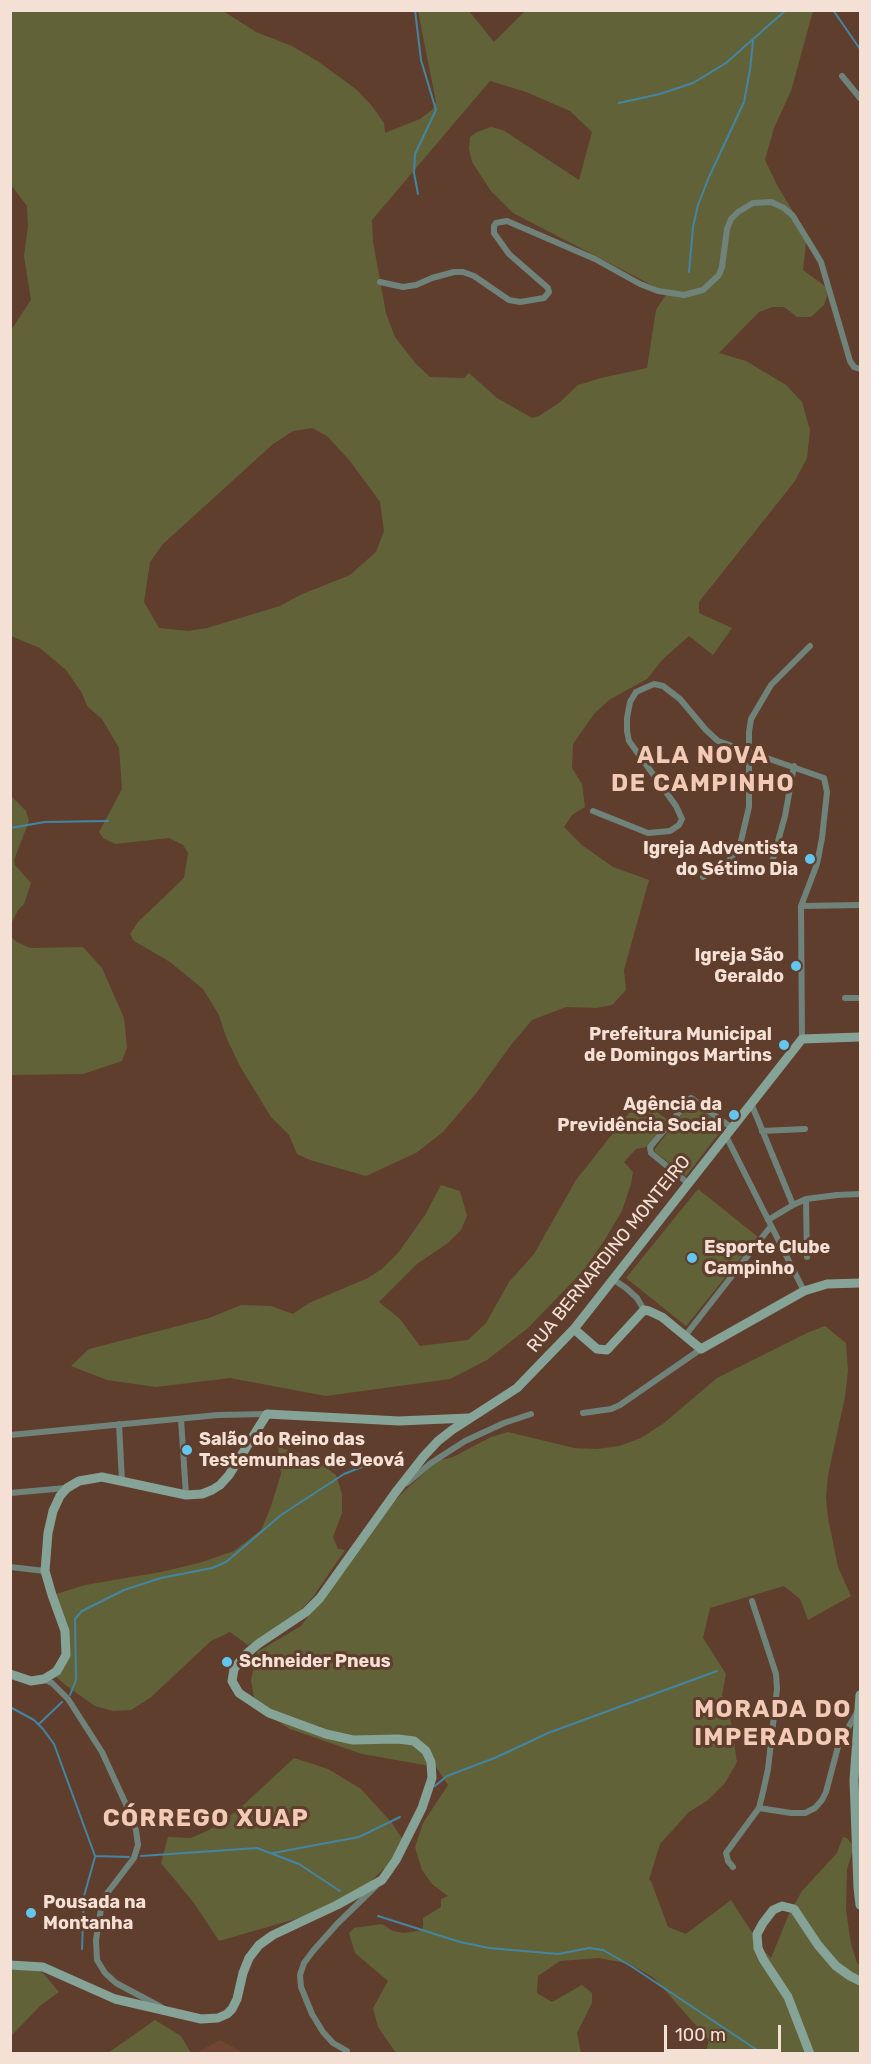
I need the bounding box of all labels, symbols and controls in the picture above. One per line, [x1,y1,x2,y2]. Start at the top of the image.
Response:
district label: ALA NOVA DE CAMPINHO [611,742,795,798]
place label: Igreja Adventista do Sétimo Dia [643,838,798,880]
marker: Igreja Adventista do Sétimo Dia [803,852,817,866]
place label: Igreja São Geraldo [695,945,784,988]
marker: Igreja São Geraldo [789,959,803,973]
place label: Prefeitura Municipal de Domingos Martins [584,1024,772,1066]
marker: Prefeitura Municipal de Domingos Martins [777,1038,791,1052]
place label: Agência da Previdência Social [557,1094,722,1136]
marker: Agência da Previdência Social [727,1108,741,1122]
street label: RUA BERNARDINO MONTEIRO [523,1151,695,1357]
place label: Esporte Clube Campinho [704,1237,830,1280]
marker: Esporte Clube Campinho [685,1251,699,1265]
place label: Salão do Reino das Testemunhas de Jeová [199,1429,404,1472]
marker: Salão do Reino das Testemunhas de Jeová [180,1443,194,1457]
place label: Schneider Pneus [239,1651,391,1673]
marker: Schneider Pneus [220,1655,234,1669]
district label: MORADA DO IMPERADOR [694,1696,852,1752]
district label: CÓRREGO XUAP [103,1805,309,1833]
place label: Pousada na Montanha [43,1892,146,1934]
marker: Pousada na Montanha [24,1906,38,1920]
scale bar [667,2013,784,2051]
text: 100 m [675,2024,726,2046]

